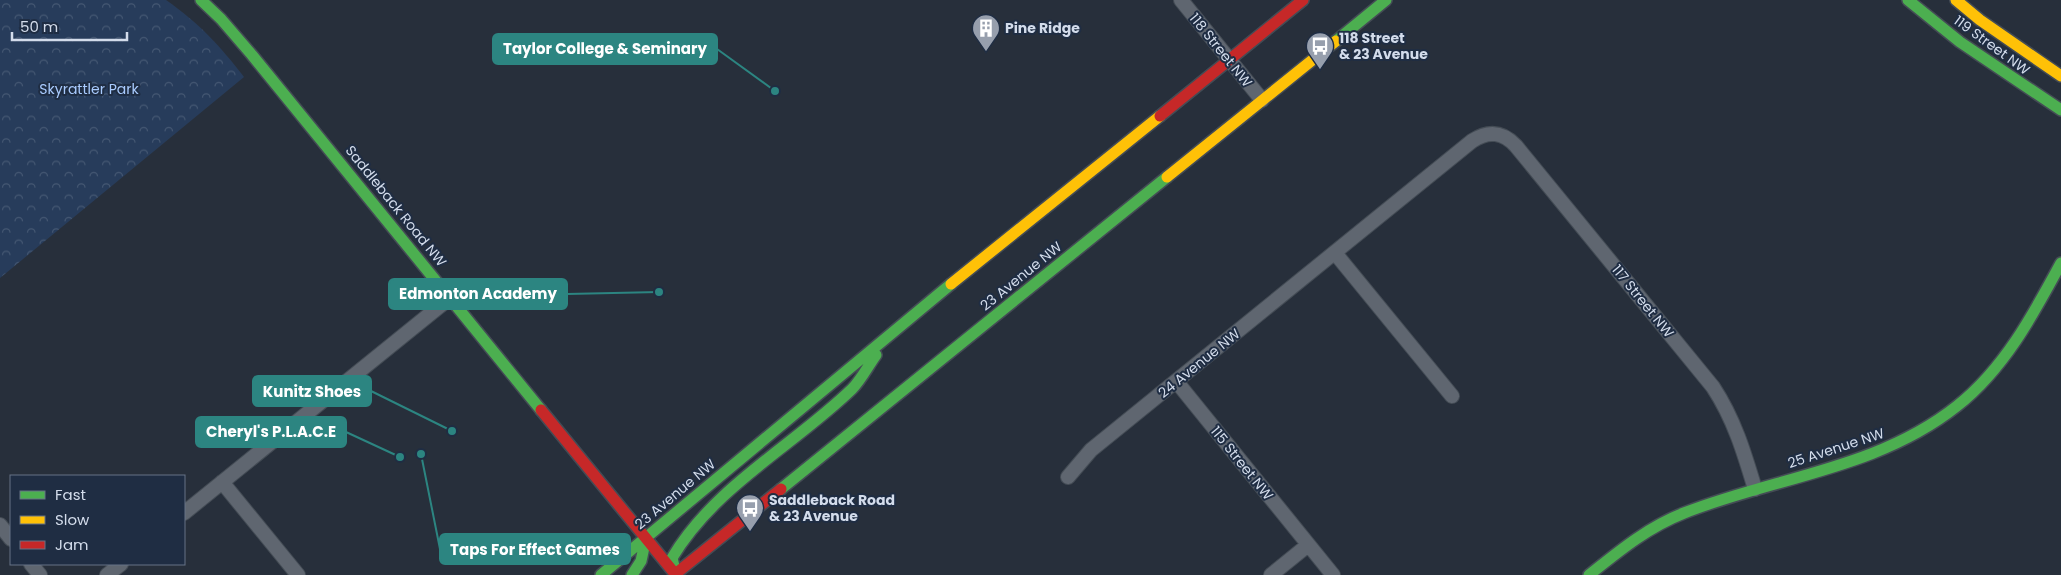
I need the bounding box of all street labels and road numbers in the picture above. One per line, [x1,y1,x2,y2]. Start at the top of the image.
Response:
street label: 118 Street NW [1185,9,1257,91]
street label: 119 Street NW [1950,11,2034,80]
street label: Saddleback Road NW [341,141,451,271]
street label: 23 Avenue NW [976,237,1066,315]
street label: 117 Street NW [1607,260,1679,342]
street label: 24 Avenue NW [1154,323,1245,402]
street label: 115 Street NW [1206,422,1278,504]
street label: 25 Avenue NW [1785,423,1887,473]
street label: 23 Avenue NW [630,454,720,534]

